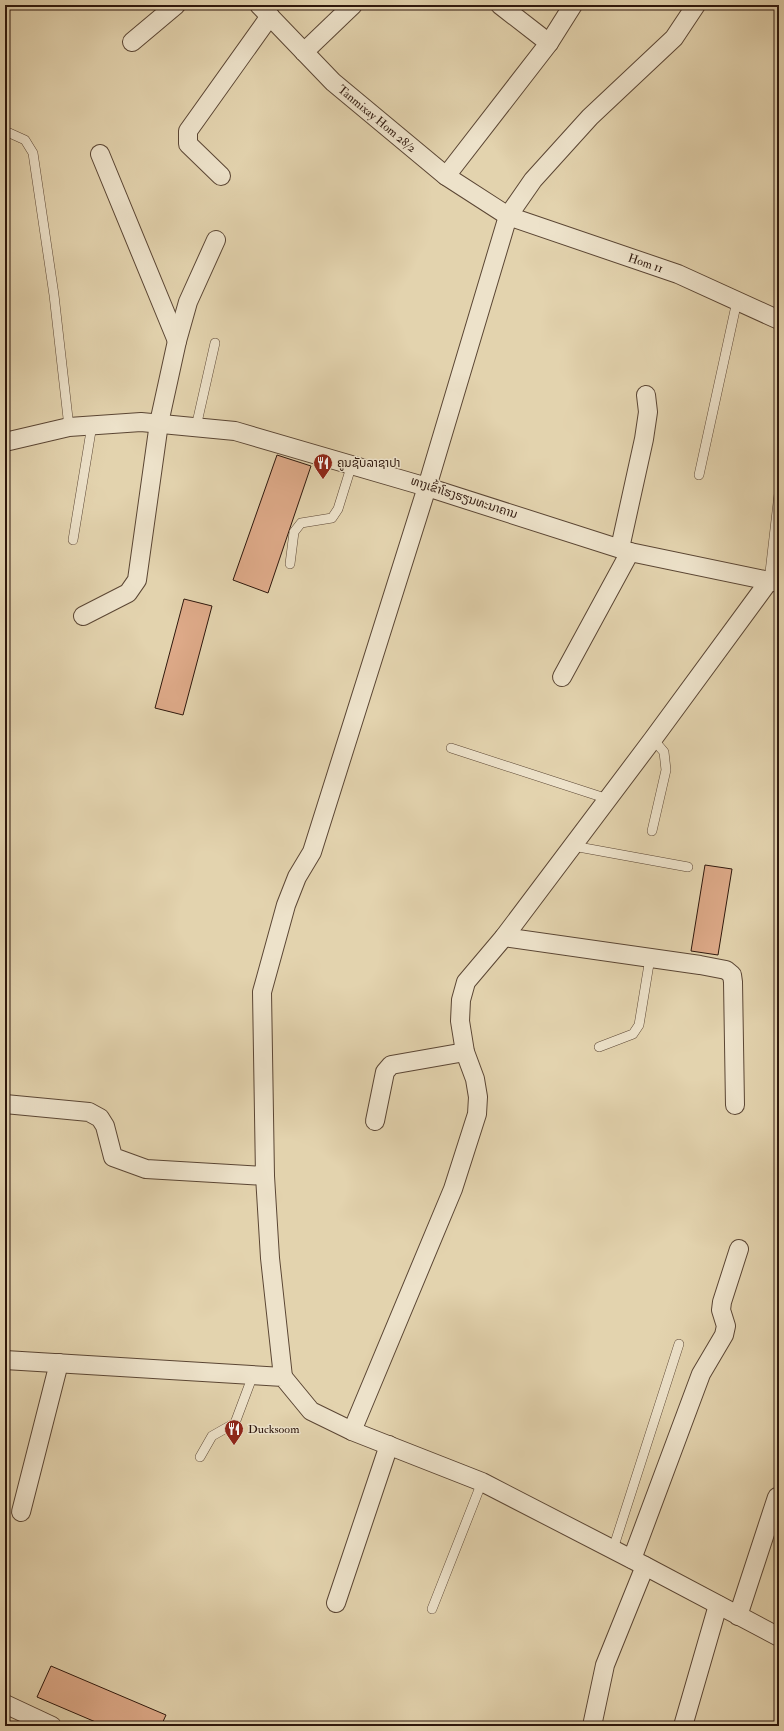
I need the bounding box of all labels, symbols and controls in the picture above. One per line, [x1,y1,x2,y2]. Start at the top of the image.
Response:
street label: Tanmixay Hom 28/2 [335,82,419,156]
street label: Hom 11 [626,250,665,276]
restaurant icon: ຄູນຊັບລາຊາປາ [312,452,334,480]
place label: ຄູນຊັບລາຊາປາ [337,456,400,471]
street label: ທາງເຂົ້າໂຮງຮຽນທະນາຄານ [409,471,520,522]
restaurant icon: Ducksoom [223,1418,245,1446]
place label: Ducksoom [248,1422,300,1437]

